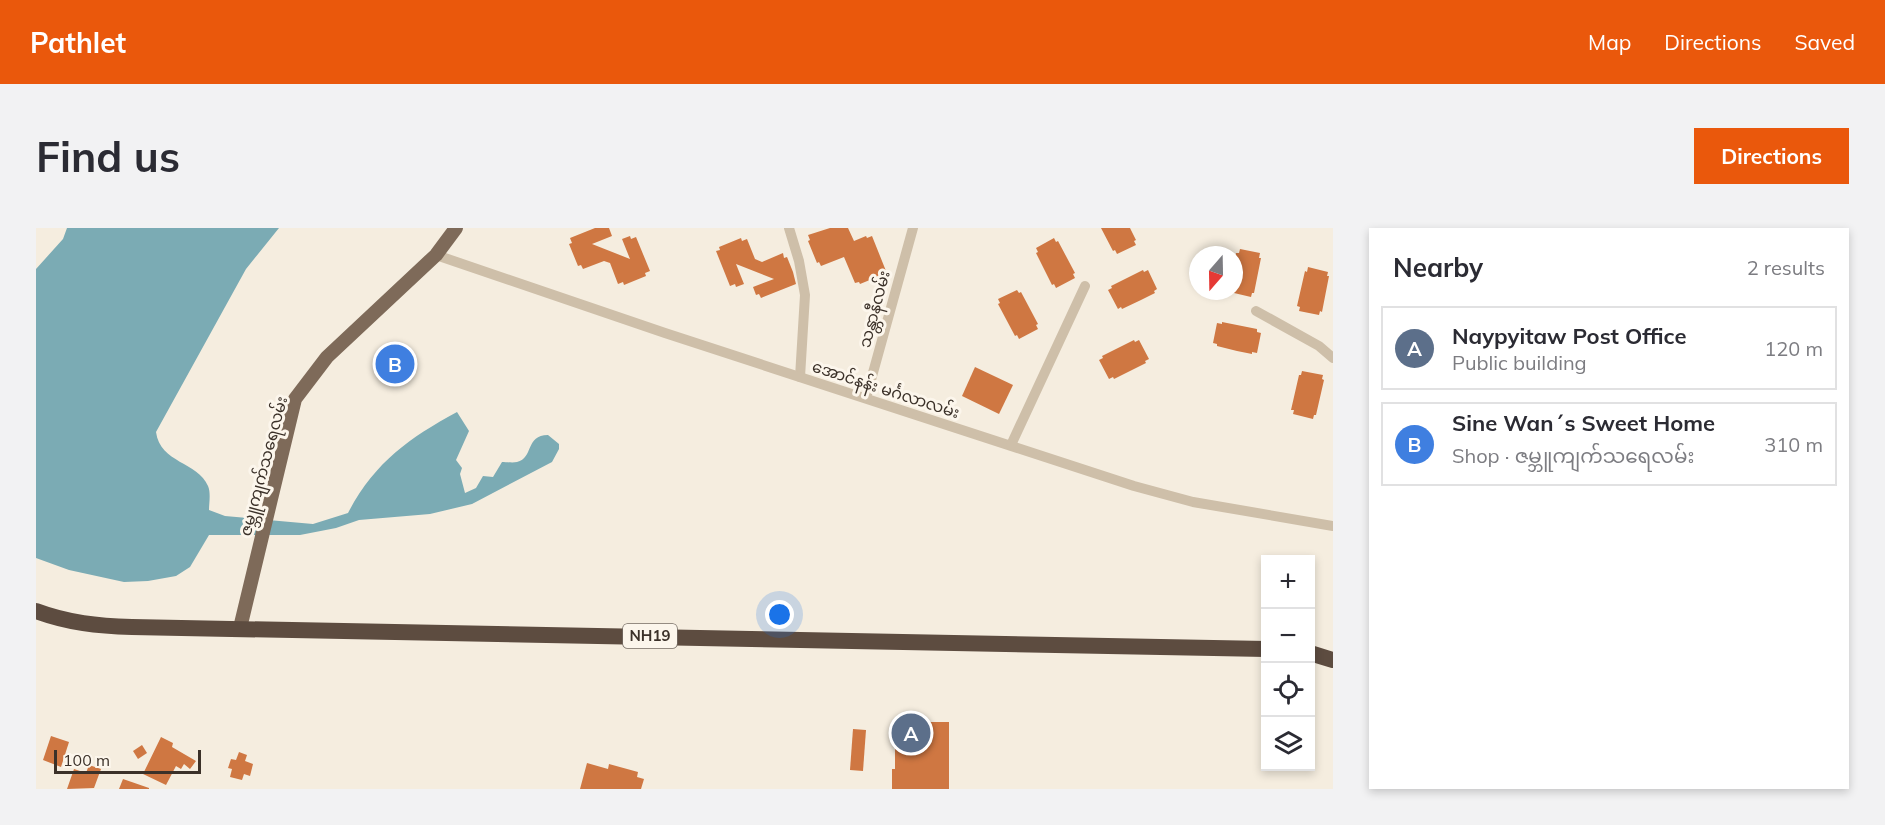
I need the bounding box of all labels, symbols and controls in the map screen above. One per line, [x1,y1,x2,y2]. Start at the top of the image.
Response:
text: Pathlet [30,25,126,60]
text: Map [1588,29,1631,55]
text: Directions [1664,29,1761,55]
text: Saved [1794,29,1855,55]
button: Directions [1694,128,1849,184]
text: Find us [36,130,180,183]
north arrow [1189,246,1243,300]
text: Nearby [1393,251,1483,284]
text: 2 results [1747,255,1825,280]
street label: သန္တာနီလမ်း [853,268,898,351]
text: Naypyitaw Post Office [1452,322,1687,350]
text: A [1407,336,1422,361]
text: 120 m [1764,336,1823,361]
pin: B [376,342,414,386]
text: Public building [1452,350,1587,375]
street label: အောင်နန်း မင်္ဂလာလမ်း [809,355,963,426]
street label: ဇမ္ဘူကျက်သရေလမ်း [234,394,295,539]
text: Sine Wan´s Sweet Home [1452,409,1715,437]
text: B [1408,432,1421,457]
text: 310 m [1764,432,1823,457]
text: Shop · ဇမ္ဘူကျက်သရေလမ်း [1452,443,1694,468]
map controls [1261,555,1315,771]
button: + [1261,555,1315,609]
your location [765,600,794,629]
button: − [1261,609,1315,663]
road number: NH19 [623,624,677,648]
button: locate [1261,663,1315,717]
pin: A [892,710,930,756]
button: layers [1261,717,1315,771]
scale bar [54,747,201,774]
text: 100 m [63,750,110,770]

